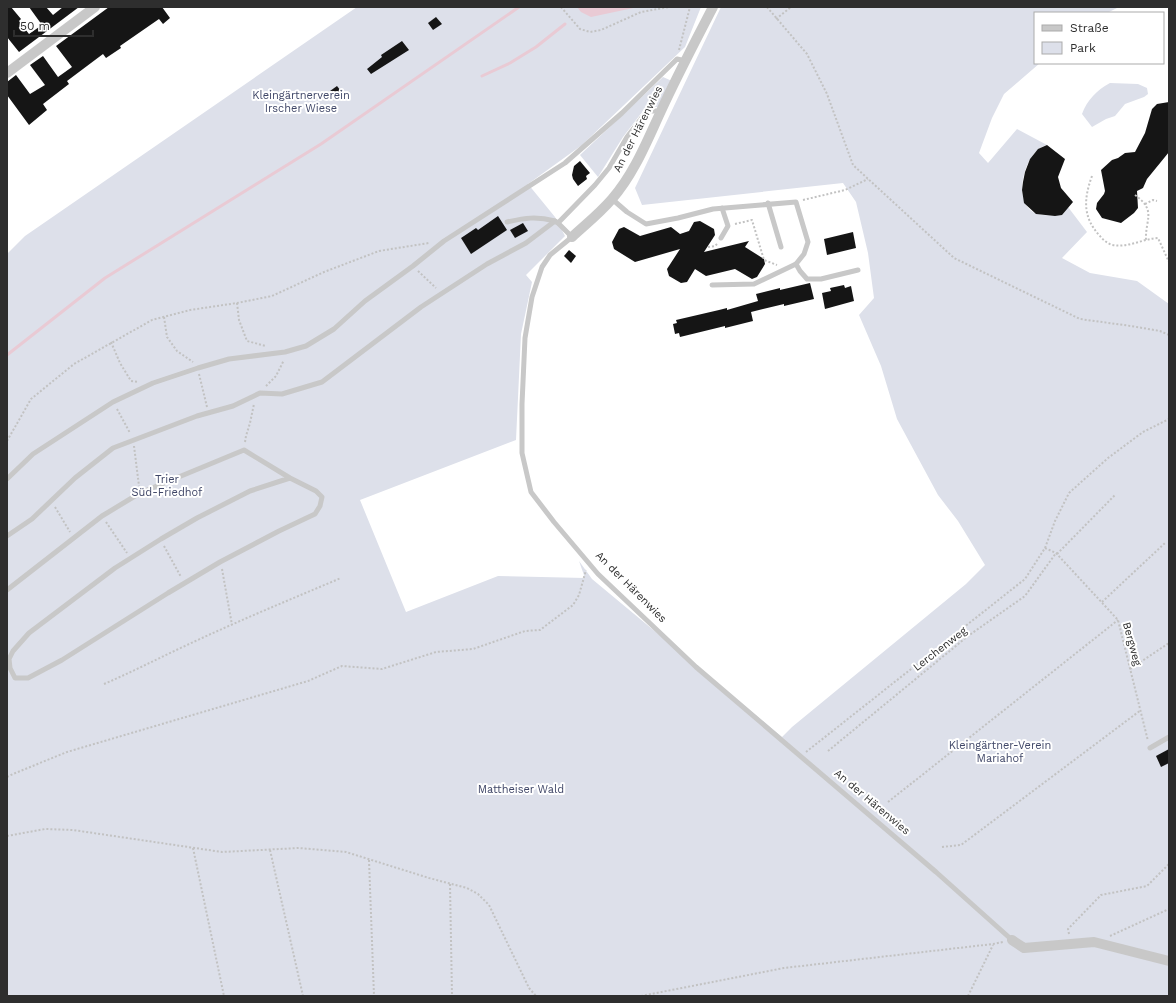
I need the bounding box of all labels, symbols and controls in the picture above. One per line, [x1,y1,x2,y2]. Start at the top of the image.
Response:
scale bar [14,12,93,38]
legend [1034,12,1164,64]
text: 50 m [20,19,50,33]
text: Straße [1070,21,1109,35]
text: Park [1070,41,1096,55]
street label: An der Härenwies [611,84,665,174]
park label: Kleingärtnerverein Irscher Wiese [252,89,350,115]
park label: Trier Süd-Friedhof [132,473,203,499]
street label: An der Härenwies [593,549,669,625]
street label: Bergweg [1120,621,1144,667]
street label: Lerchenweg [911,624,969,674]
park label: Kleingärtner-Verein Mariahof [949,739,1051,765]
street label: An der Härenwies [831,767,913,838]
park label: Mattheiser Wald [478,783,564,796]

